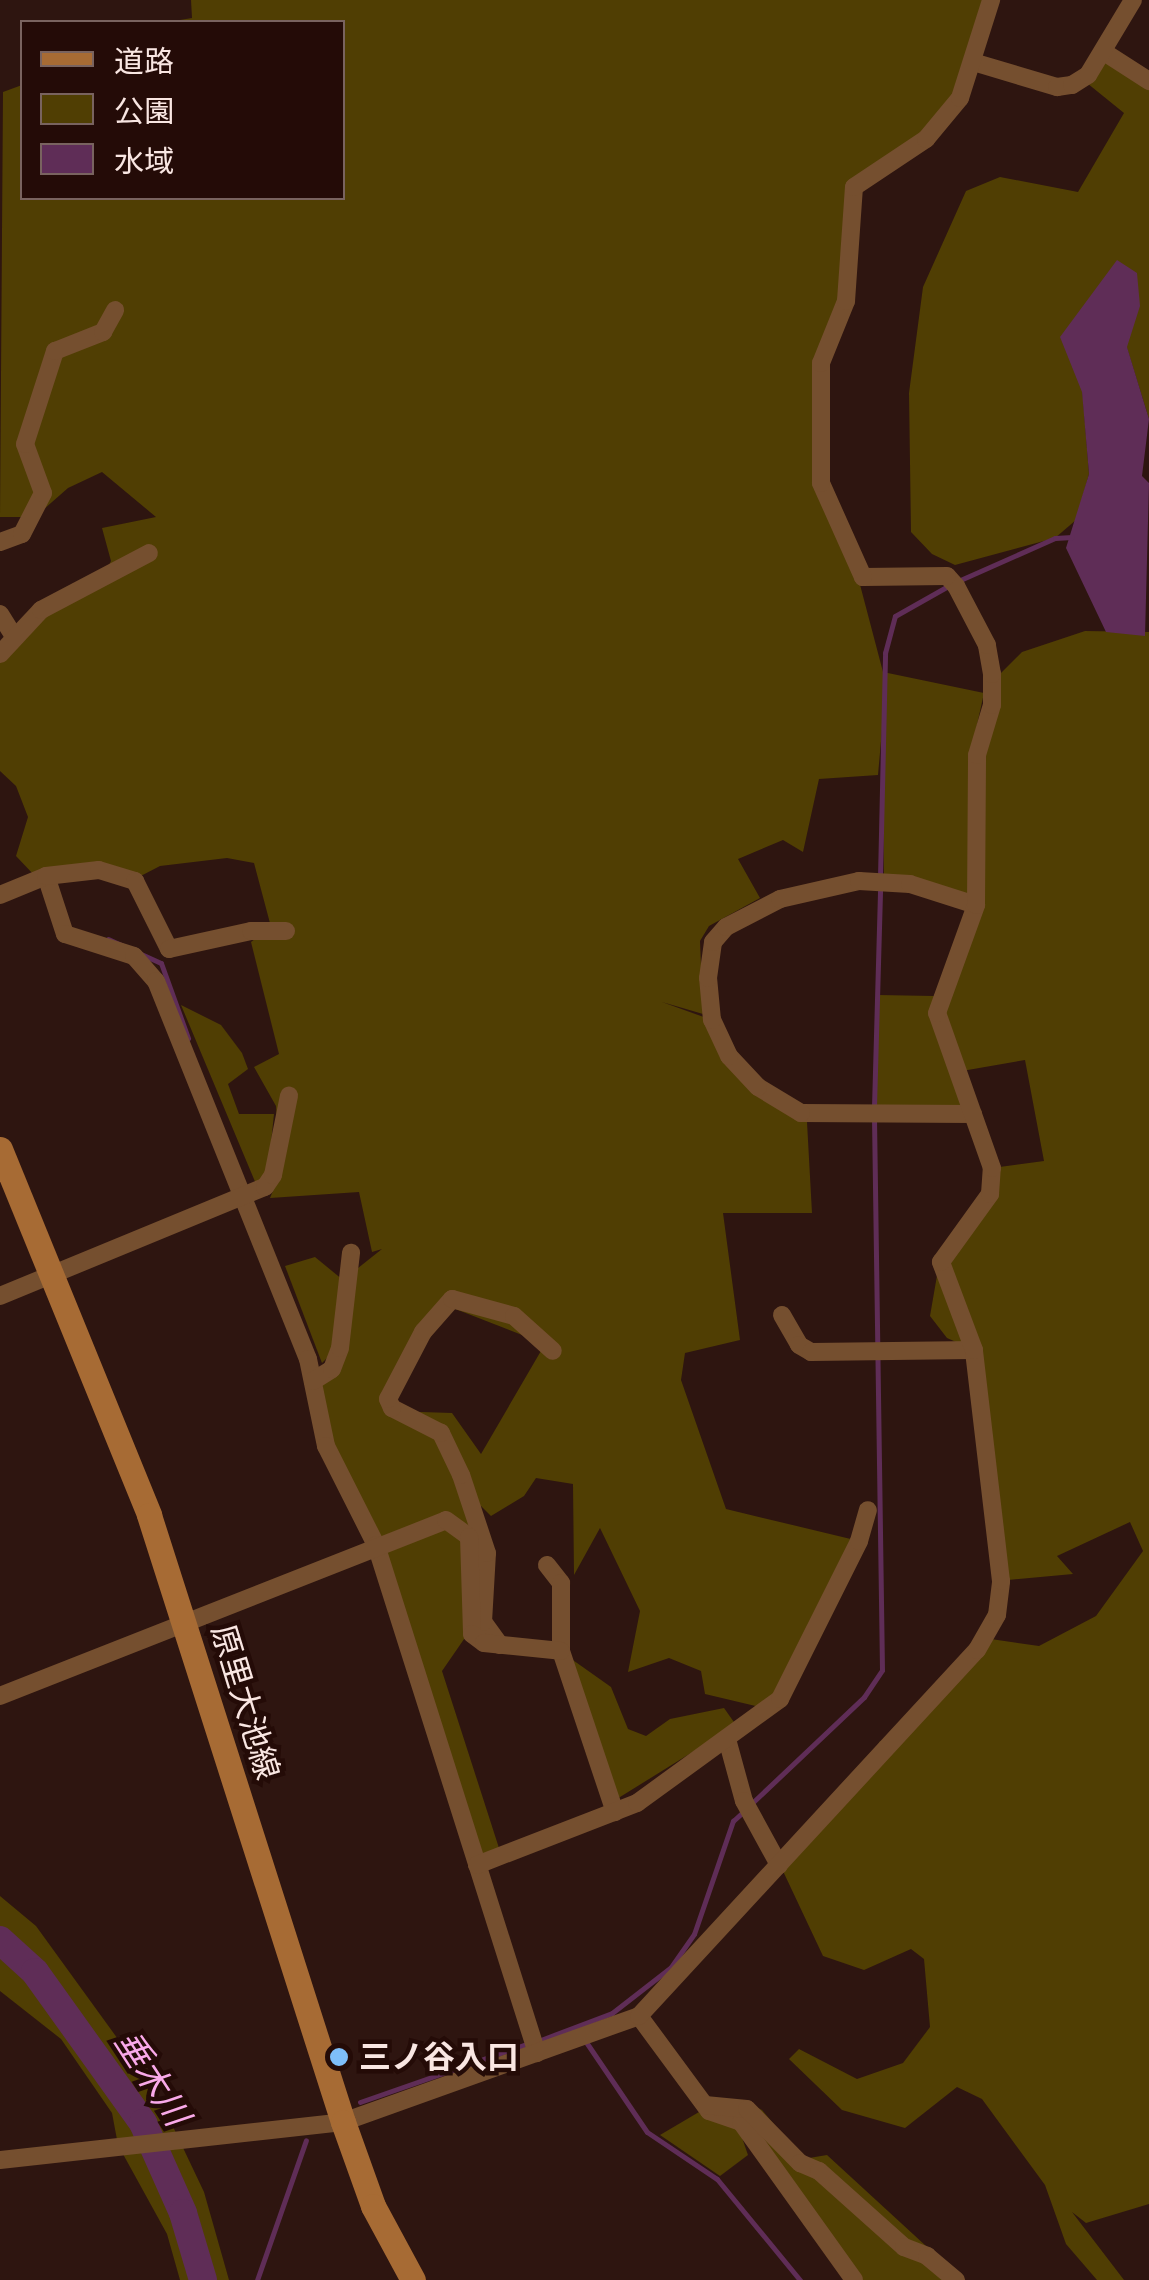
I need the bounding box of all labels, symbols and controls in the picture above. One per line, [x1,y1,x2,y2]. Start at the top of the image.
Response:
legend [20,20,345,200]
text: 道路 [114,44,174,80]
text: 公園 [114,94,174,130]
text: 水域 [114,144,174,180]
street label: 原里大池線 [203,1620,287,1784]
water label: 垂木川 [106,2023,198,2133]
place label: 三ノ谷入口 [359,2038,519,2076]
marker: 三ノ谷入口 [328,2046,350,2068]

